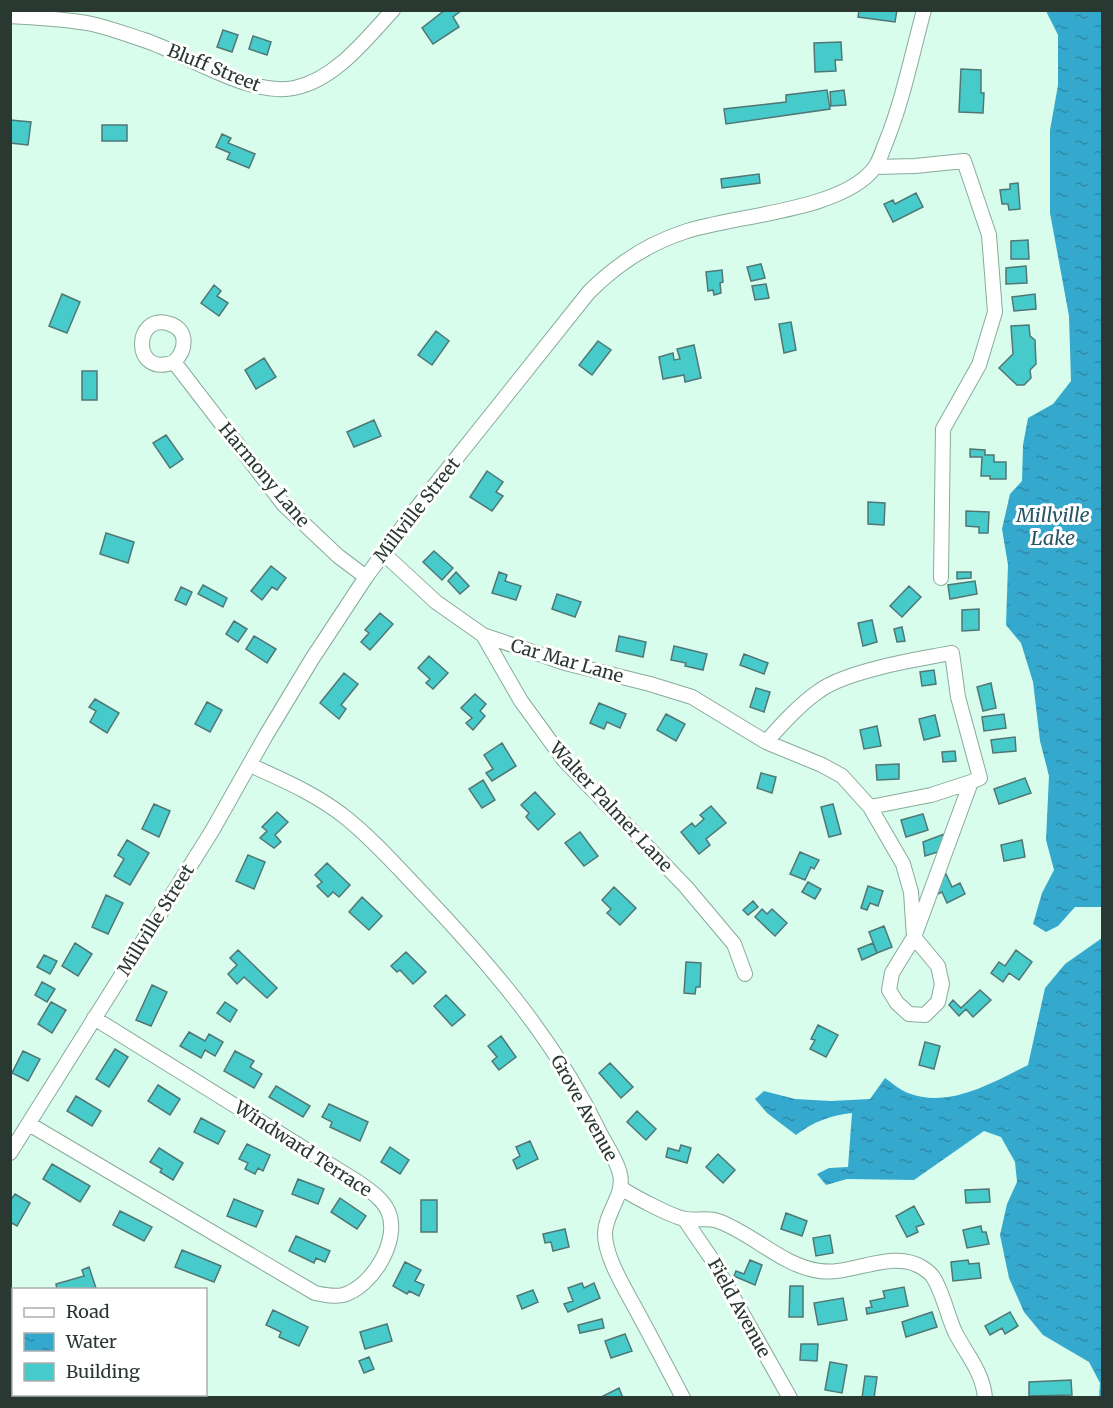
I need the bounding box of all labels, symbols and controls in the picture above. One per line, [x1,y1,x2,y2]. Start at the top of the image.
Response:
street label: Bluff Street [164,39,264,97]
street label: Harmony Lane [214,418,315,532]
street label: Millville Street [368,453,465,567]
water label: Millville Lake [1015,502,1090,550]
street label: Car Mar Lane [508,633,626,688]
street label: Walter Palmer Lane [544,736,678,877]
street label: Millville Street [112,860,199,980]
street label: Grove Avenue [546,1051,623,1165]
street label: Windward Terrace [229,1095,376,1202]
street label: Field Avenue [703,1254,776,1361]
legend [12,1288,207,1396]
text: Road [66,1300,110,1323]
text: Water [65,1330,117,1353]
text: Building [66,1360,140,1383]

